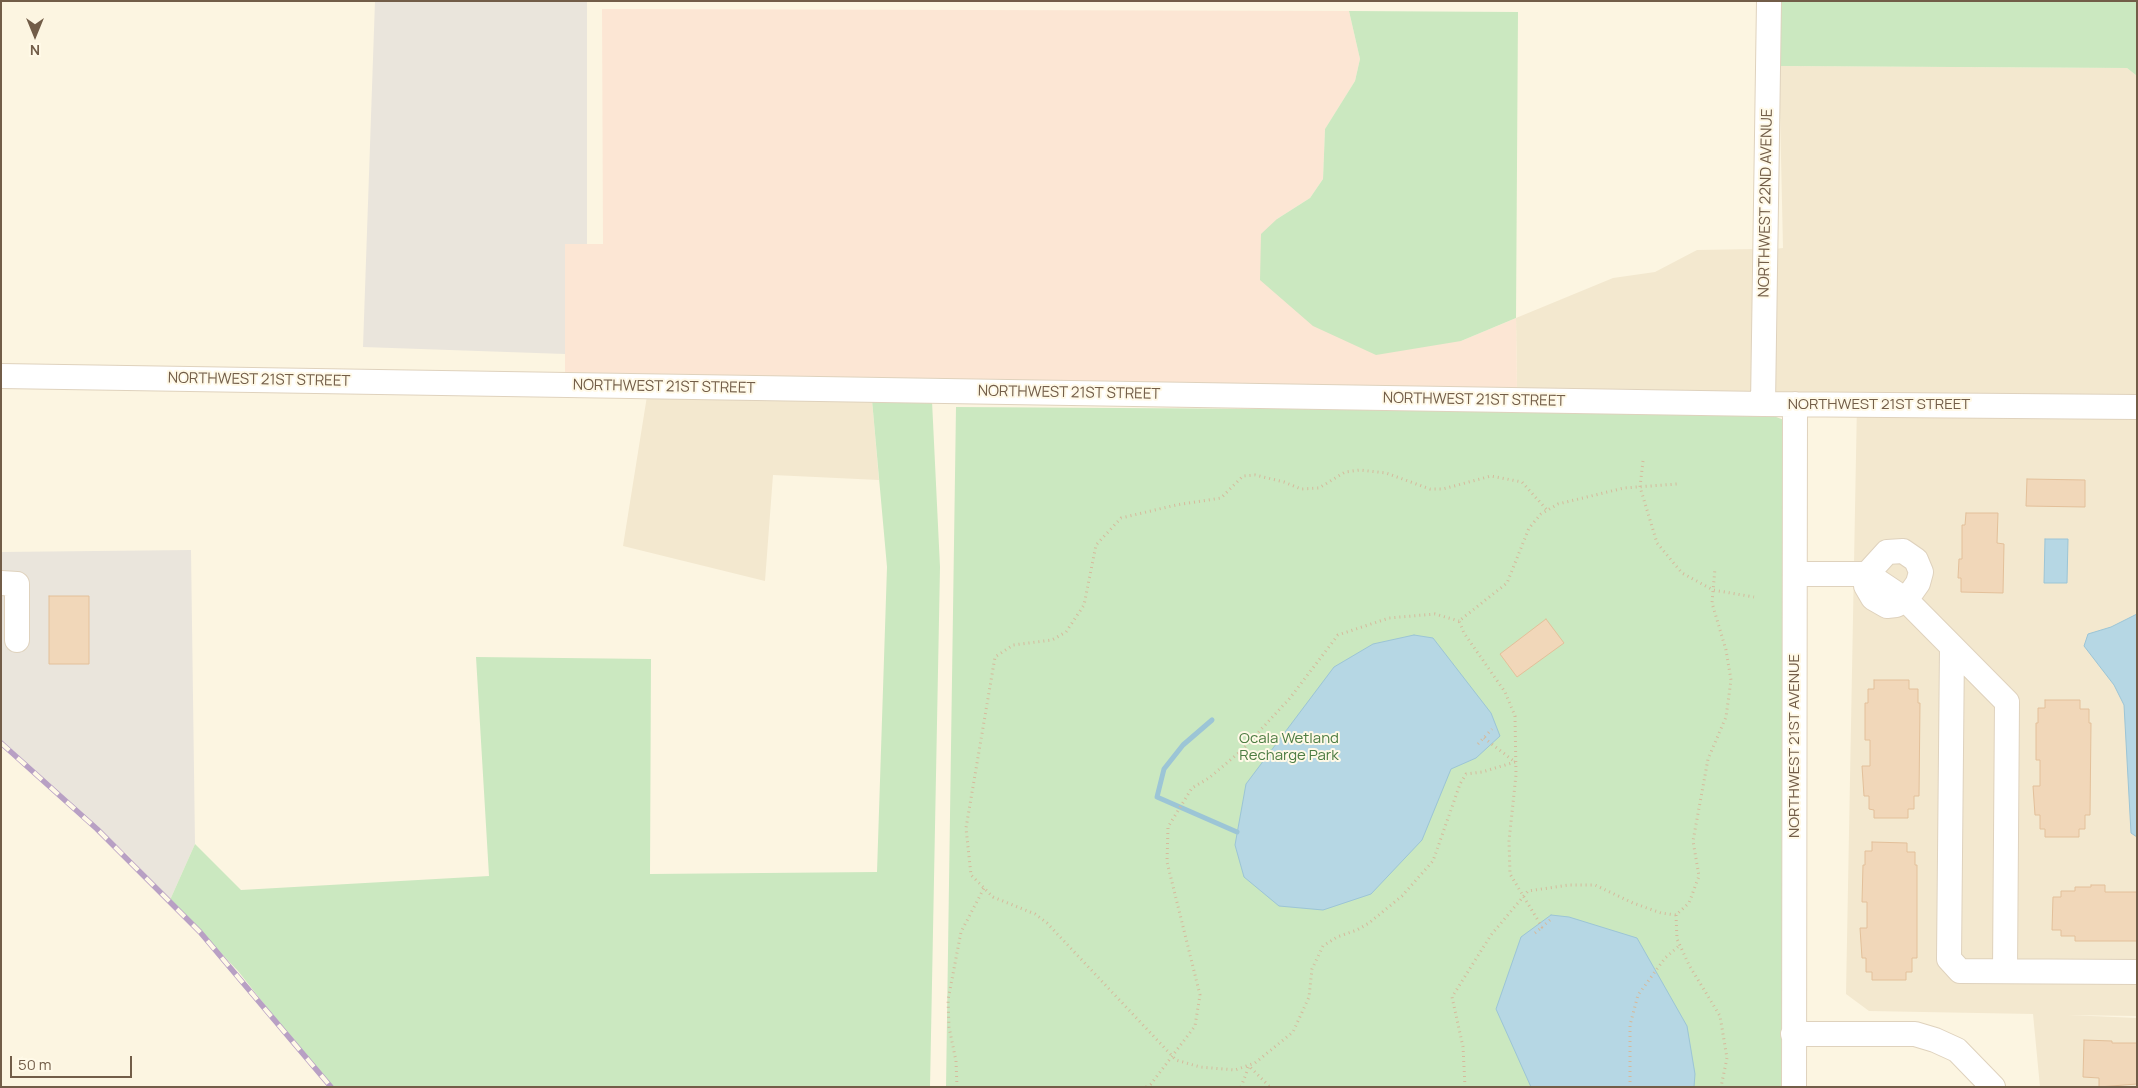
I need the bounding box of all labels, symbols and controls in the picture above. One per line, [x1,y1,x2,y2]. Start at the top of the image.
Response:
north arrow [10,10,60,60]
text: N [30,41,40,60]
street label: NORTHWEST 22ND AVENUE [1755,108,1777,298]
street label: NORTHWEST 21ST STREET [168,369,350,391]
street label: NORTHWEST 21ST STREET [573,376,755,398]
street label: NORTHWEST 21ST STREET [978,382,1160,404]
street label: NORTHWEST 21ST STREET [1383,389,1565,411]
street label: NORTHWEST 21ST STREET [1788,396,1970,414]
street label: NORTHWEST 21ST AVENUE [1786,654,1804,838]
park label: Ocala Wetland Recharge Park [1239,730,1339,765]
scale bar [12,1046,135,1078]
text: 50 m [18,1054,52,1075]

